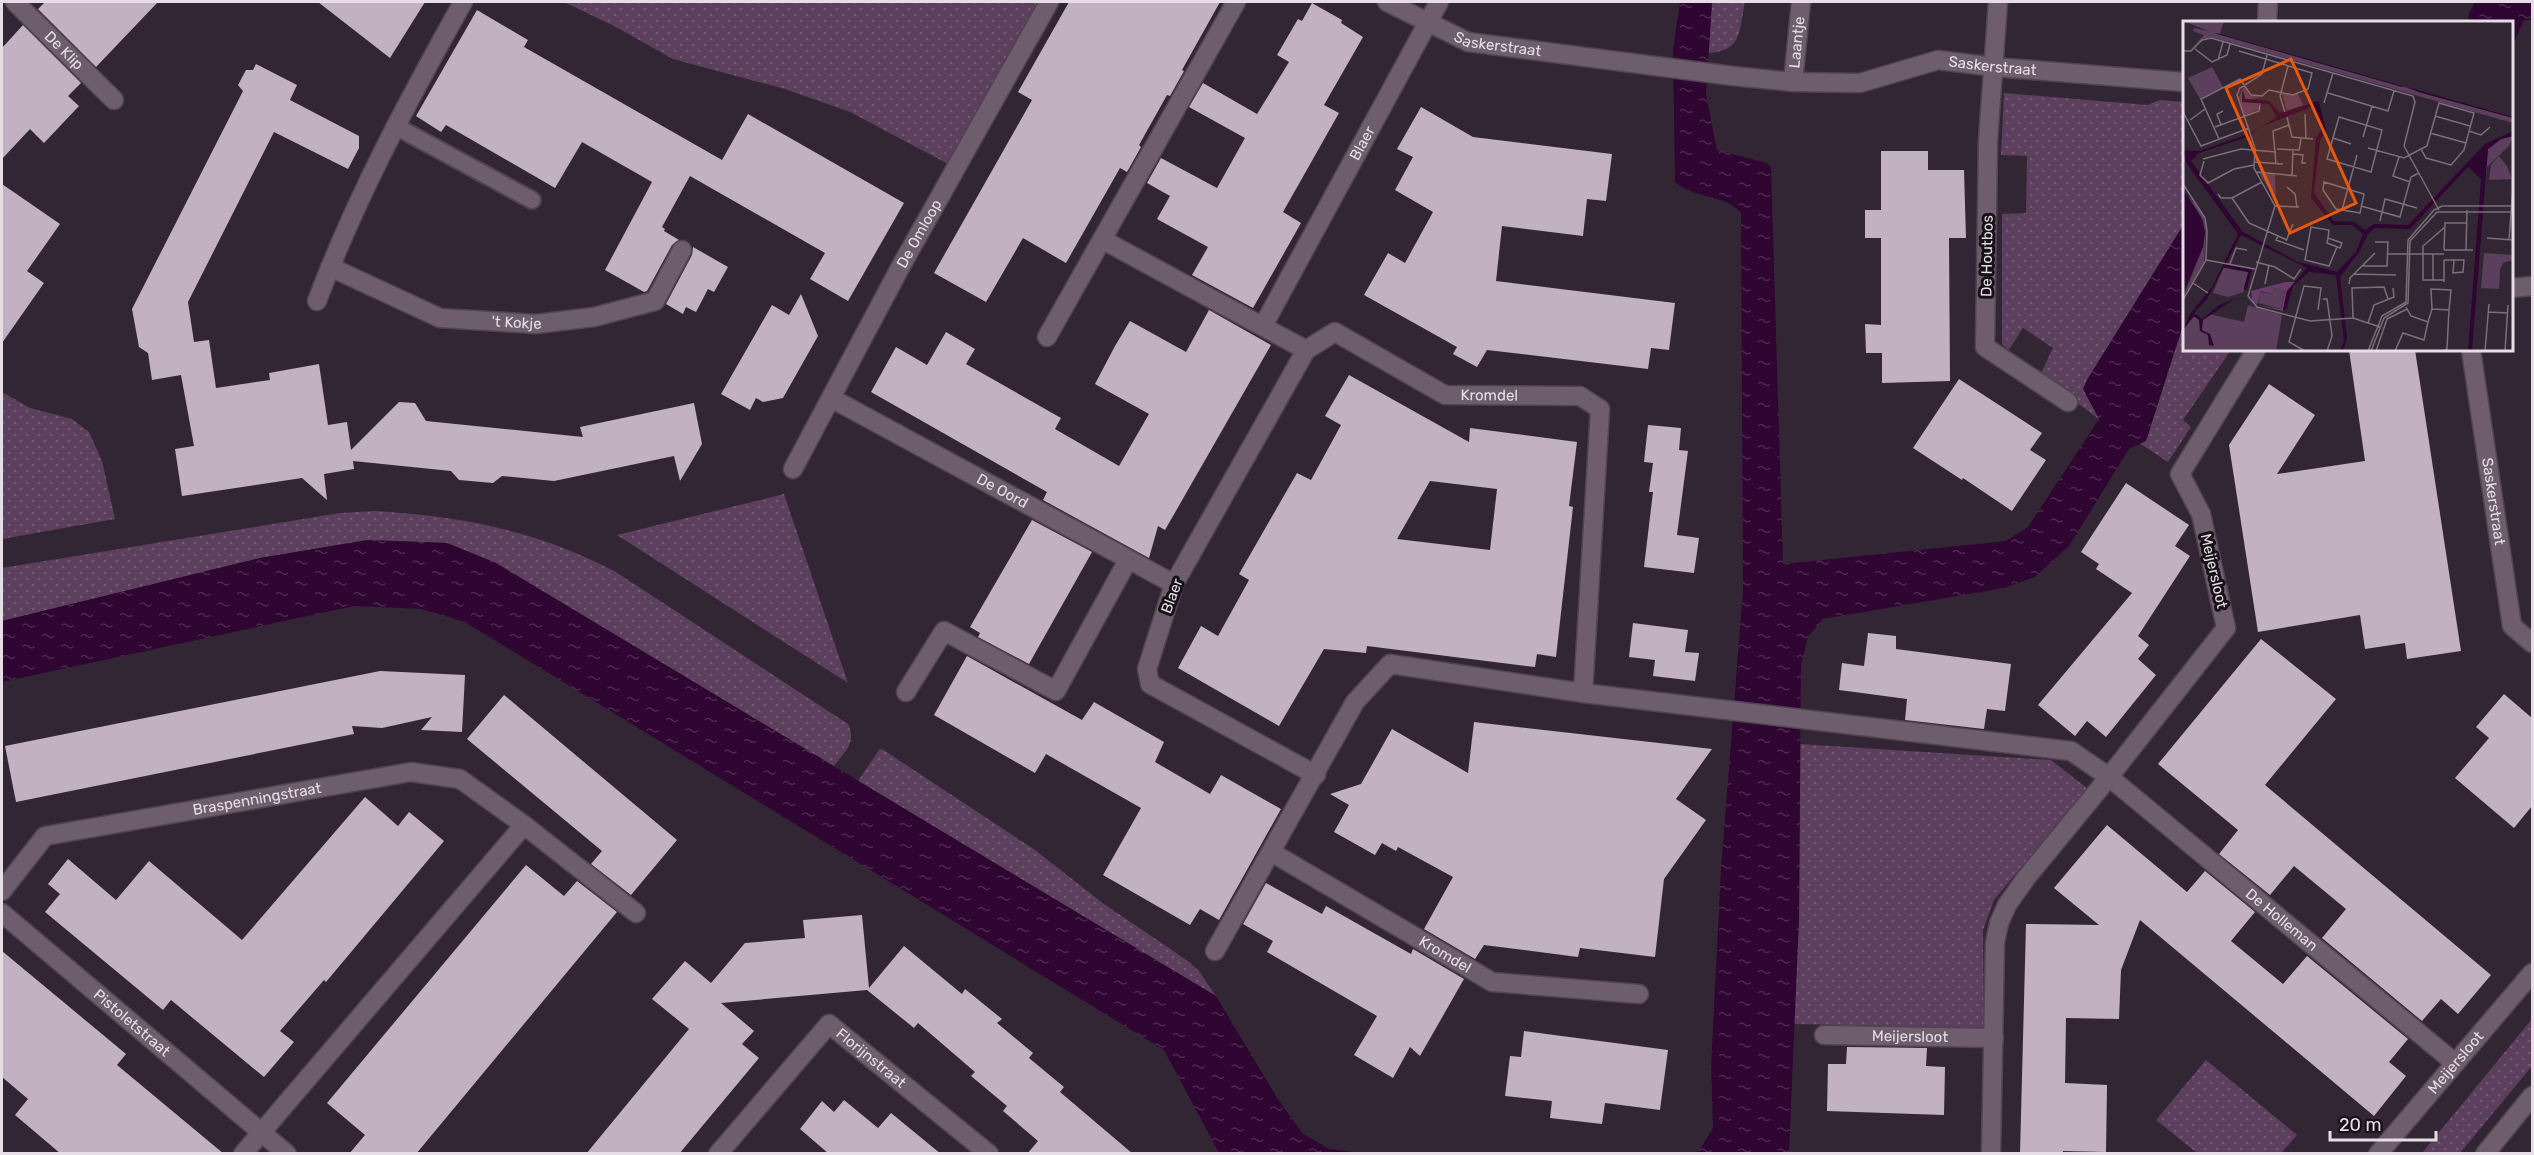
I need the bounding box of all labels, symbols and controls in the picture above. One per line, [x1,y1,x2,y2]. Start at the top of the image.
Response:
street label: Laantje [1785,15,1809,69]
inset map [2183,21,2513,351]
street label: De Klip [41,27,87,74]
street label: Saskerstraat [1451,28,1542,60]
street label: Saskerstraat [1948,52,2037,79]
street label: Blaer [1346,123,1379,163]
street label: De Omloop [893,196,946,271]
street label: De Houtbos [1977,215,1997,297]
street label: 't Kokje [491,312,543,333]
street label: Kromdel [1460,386,1518,405]
street label: Saskerstraat [2478,456,2509,546]
street label: De Oord [974,470,1031,512]
street label: Meijersloot [2197,532,2231,610]
street label: Blaer [1157,576,1187,616]
street label: Braspenningstraat [191,779,323,819]
street label: De Holleman [2242,885,2321,955]
street label: Kromdel [1416,932,1474,977]
street label: Pistoletstraat [90,985,174,1060]
street label: Florijnstraat [832,1024,910,1092]
street label: Meijersloot [1872,1027,1948,1046]
street label: Meijersloot [2424,1028,2487,1097]
scale bar [2330,1104,2436,1142]
text: 20 m [2339,1114,2381,1136]

